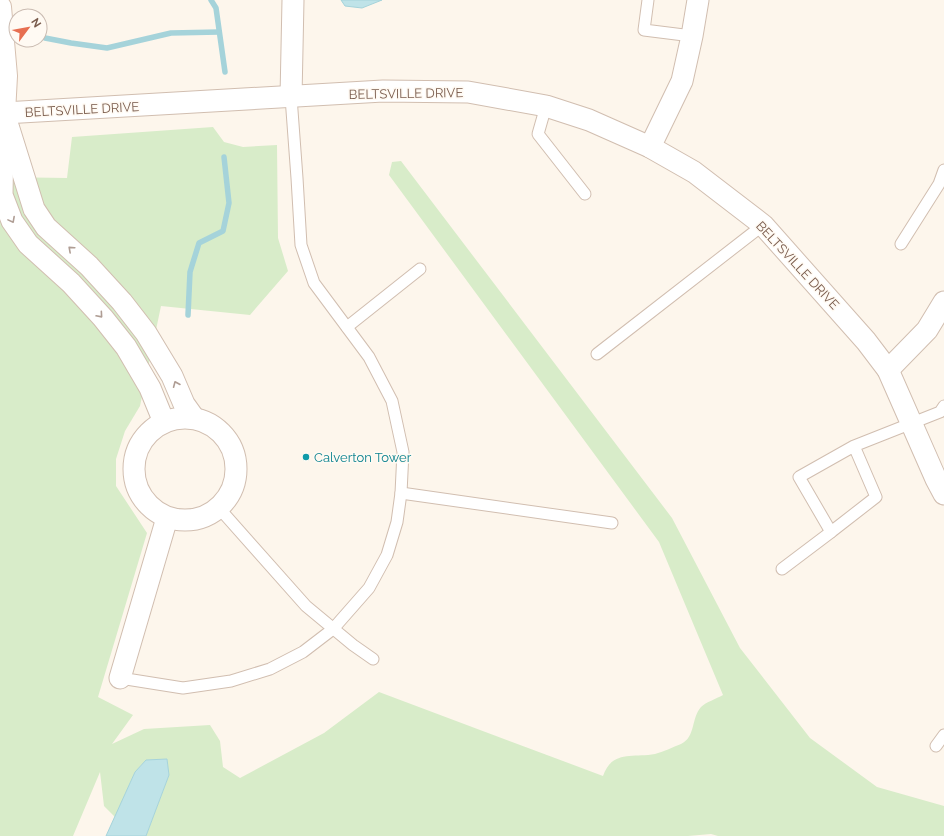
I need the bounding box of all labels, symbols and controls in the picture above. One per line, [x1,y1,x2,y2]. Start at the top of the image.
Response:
north arrow [8,8,48,48]
text: N [28,16,44,30]
street label: BELTSVILLE DRIVE [349,85,463,102]
street label: BELTSVILLE DRIVE [24,99,140,120]
one-way arrow [7,216,15,223]
street label: BELTSVILLE DRIVE [753,218,842,312]
one-way arrow [68,247,75,254]
one-way arrow [96,310,103,318]
one-way arrow [172,381,180,388]
place label: Calverton Tower [314,450,412,465]
marker: Calverton Tower [301,452,311,462]

